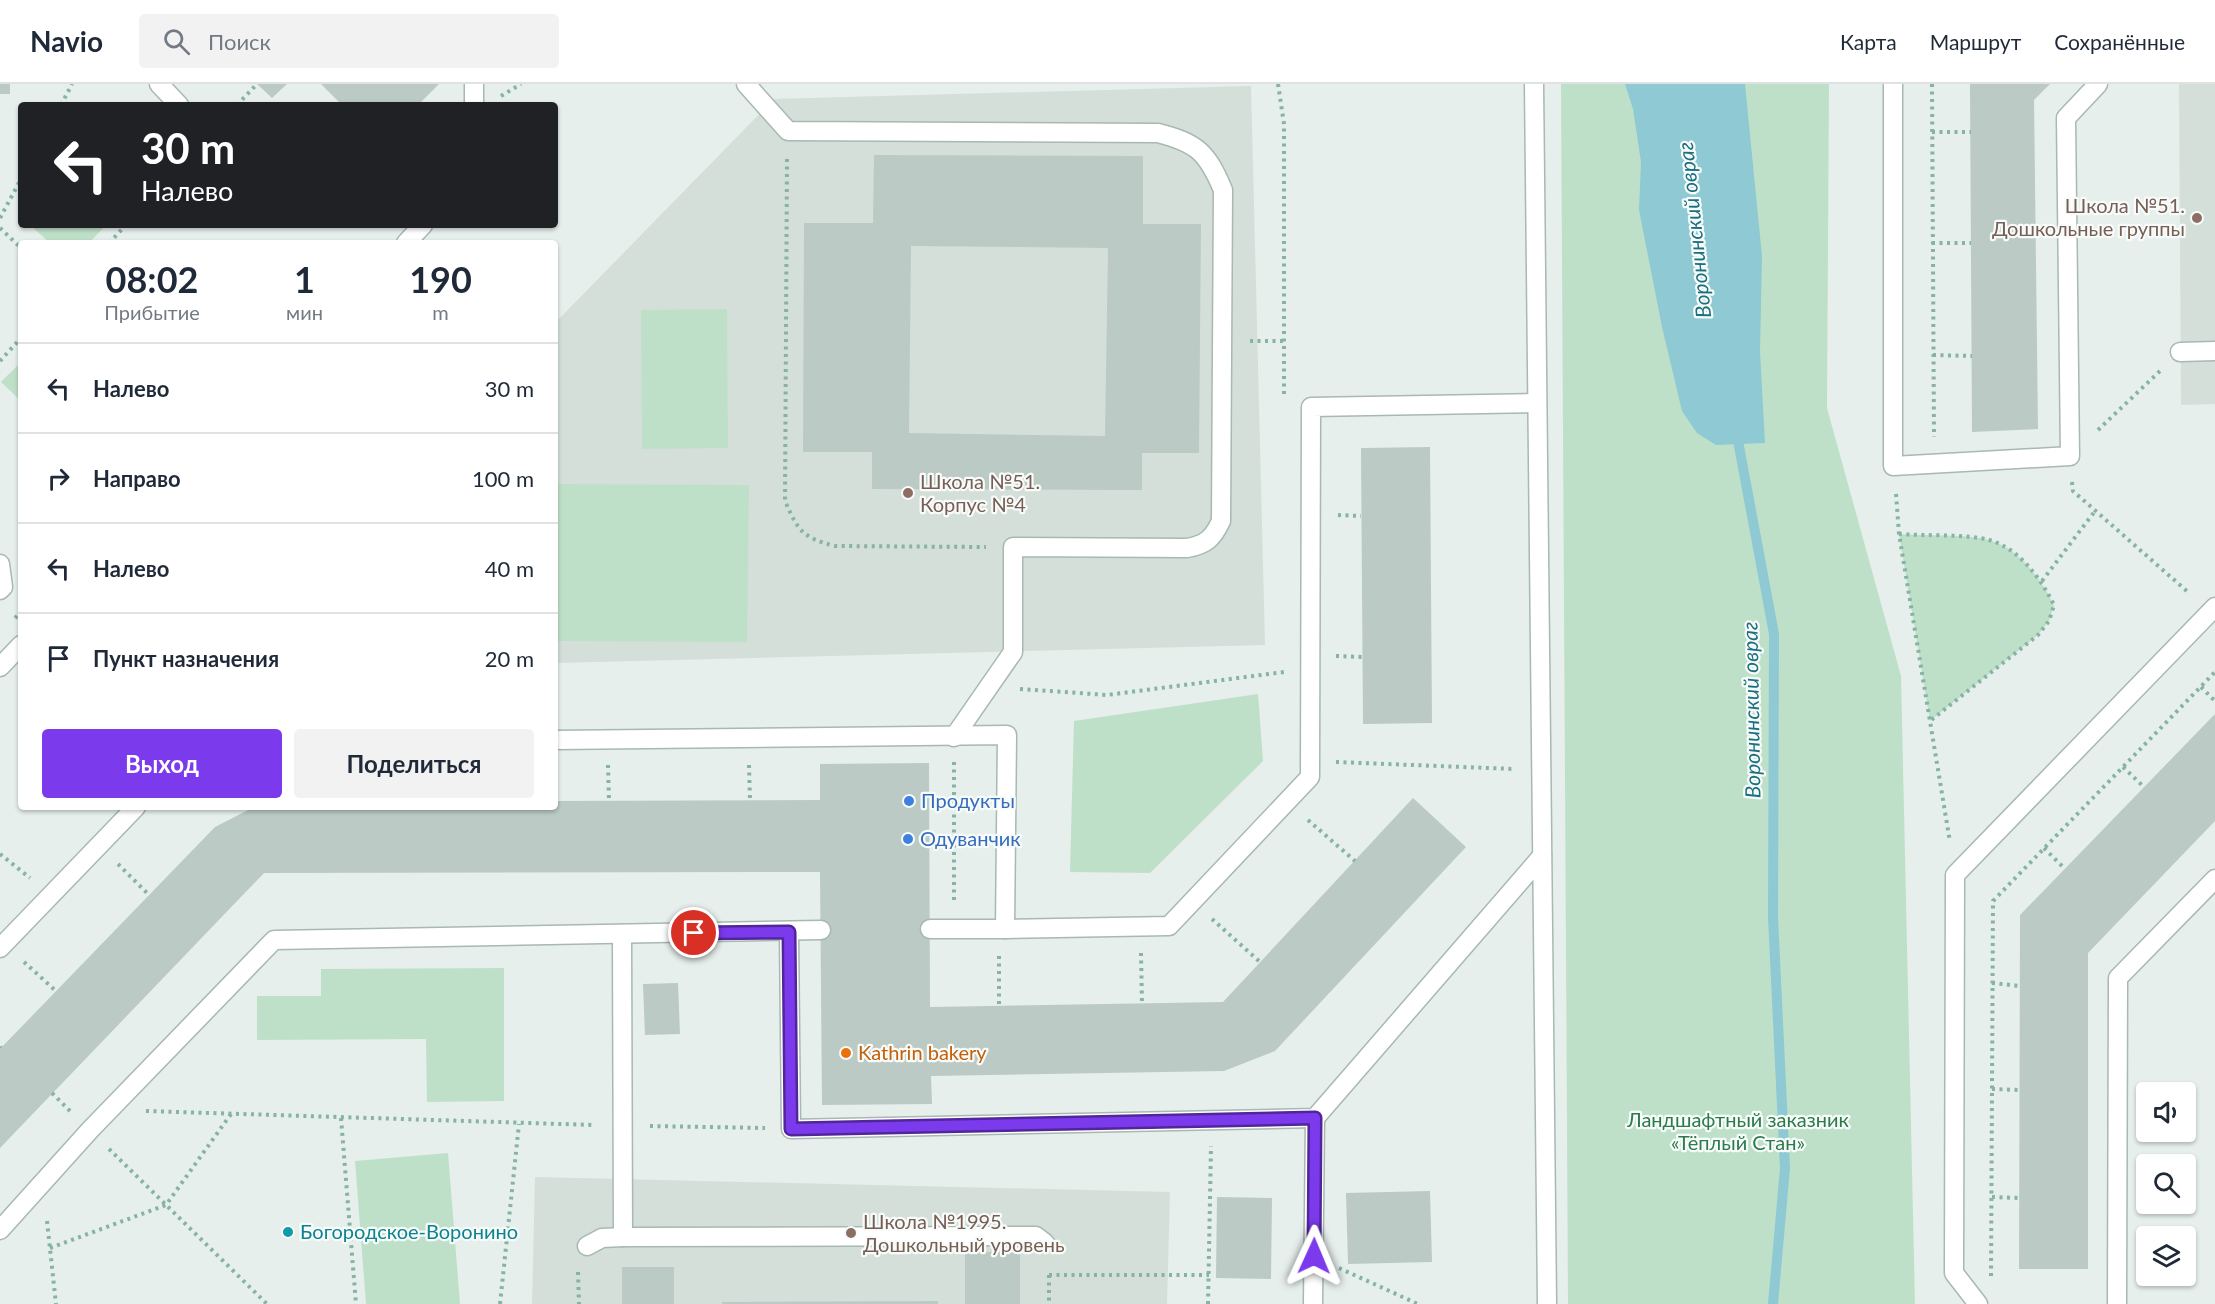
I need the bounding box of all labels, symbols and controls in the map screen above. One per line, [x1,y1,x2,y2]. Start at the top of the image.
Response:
search box [139,14,559,68]
text: Navio [30,24,103,58]
icon: search [160,25,193,58]
text: Поиск [208,28,271,55]
text: Карта [1840,29,1897,54]
text: Маршрут [1930,29,2021,54]
text: Сохранённые [2054,29,2185,54]
text: 30 m [141,123,235,173]
icon: left [42,126,120,204]
water label: Воронинский овраг [1672,141,1715,319]
text: Налево [141,174,233,207]
place label: Школа №51. Дошкольные группы [1992,193,2185,240]
marker: Школа №51. Дошкольные группы [2190,211,2204,225]
text: 08:02 [106,257,198,301]
text: 1 [294,257,315,301]
text: 190 [409,257,472,301]
text: Прибытие [104,300,200,324]
text: мин [286,300,323,324]
text: m [432,300,449,324]
icon: left [42,372,75,405]
text: Налево [93,375,169,402]
text: 30 m [485,375,534,402]
icon: right [42,462,75,495]
text: Направо [93,465,181,492]
text: 100 m [472,465,534,492]
place label: Школа №51. Корпус №4 [920,469,1040,516]
marker: Школа №51. Корпус №4 [901,486,915,500]
icon: left [42,552,75,585]
text: Налево [93,555,169,582]
text: 40 m [485,555,534,582]
water label: Воронинский овраг [1736,621,1765,799]
icon: arrive [42,642,75,675]
text: Пункт назначения [93,645,279,672]
text: 20 m [485,645,534,672]
button: Выход [42,729,282,798]
button: Поделиться [294,729,534,798]
place label: Продукты [921,788,1015,812]
marker: Продукты [902,794,916,808]
place label: Одуванчик [920,826,1021,850]
marker: Одуванчик [901,832,915,846]
pin [668,907,719,958]
icon: arrive [677,916,710,949]
place label: Kathrin bakery [858,1040,987,1064]
marker: Kathrin bakery [839,1046,853,1060]
map controls [2136,1082,2196,1286]
button: sound [2136,1082,2196,1142]
park label: Ландшафтный заказник «Тёплый Стан» [1626,1107,1849,1154]
button: search [2136,1154,2196,1214]
place label: Школа №1995. Дошкольный уровень [863,1209,1065,1256]
place label: Богородское-Воронино [300,1219,518,1243]
position arrow [1282,1224,1346,1288]
marker: Богородское-Воронино [281,1225,295,1239]
marker: Школа №1995. Дошкольный уровень [844,1226,858,1240]
button: layers [2136,1226,2196,1286]

